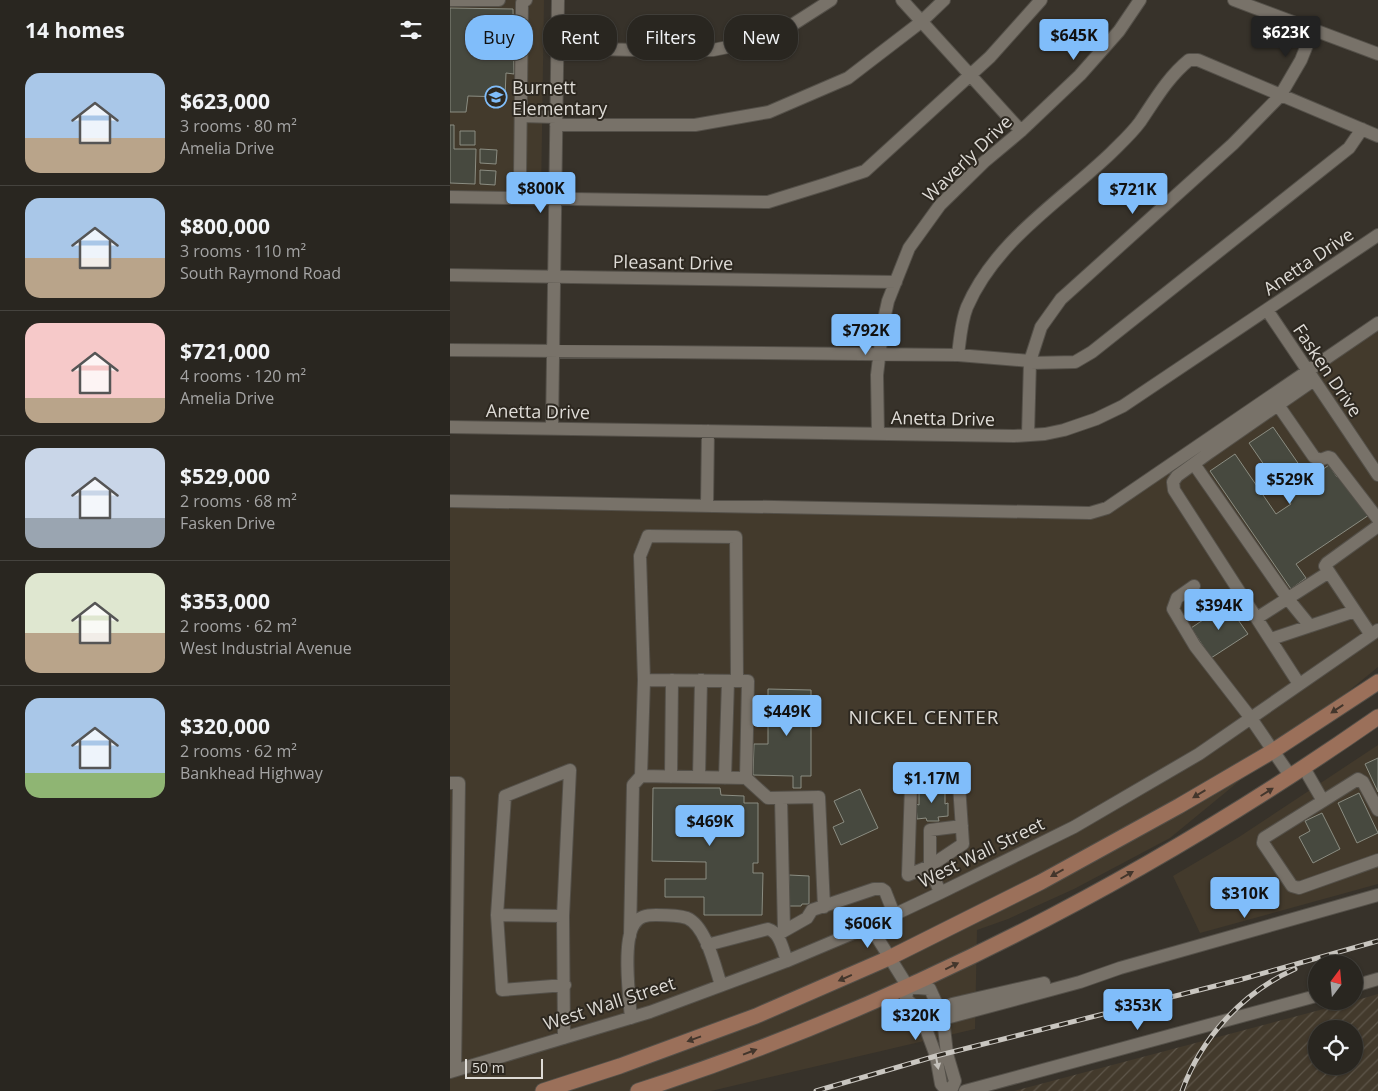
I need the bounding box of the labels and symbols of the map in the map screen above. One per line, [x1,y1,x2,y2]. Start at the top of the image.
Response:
pin: $623K [1251,15,1321,58]
pin: $645K [1039,18,1109,61]
place label: Burnett Elementary [512,75,608,120]
school or university icon: Burnett Elementary [484,85,508,109]
street label: Waverly Drive [917,109,1017,207]
pin: $800K [506,172,576,214]
pin: $721K [1098,172,1168,215]
street label: Anetta Drive [1258,222,1358,300]
street label: Pleasant Drive [613,249,733,275]
pin: $792K [831,314,901,356]
street label: Fasken Drive [1288,319,1368,421]
street label: Anetta Drive [486,398,590,424]
street label: Anetta Drive [891,405,995,431]
pin: $529K [1255,462,1325,505]
pin: $394K [1184,588,1254,631]
pin: $449K [752,694,822,737]
district label: NICKEL CENTER [848,704,1000,730]
one-way arrow [1331,704,1344,713]
pin: $1.17M [891,762,973,804]
one-way arrow [1260,788,1273,797]
one-way arrow [1193,790,1206,799]
pin: $469K [675,804,745,847]
street label: West Wall Street [914,811,1048,893]
one-way arrow [1050,869,1064,877]
one-way arrow [1119,871,1134,879]
pin: $310K [1210,876,1280,919]
pin: $606K [833,906,903,949]
north arrow [1308,955,1362,1010]
one-way arrow [945,962,959,970]
street label: West Wall Street [540,970,678,1036]
one-way arrow [838,974,852,982]
pin: $353K [1103,988,1173,1031]
pin: $320K [881,998,951,1041]
one-way arrow [687,1036,702,1043]
one-way arrow [743,1048,758,1055]
one-way arrow [933,1054,941,1069]
scale bar [465,1056,542,1079]

